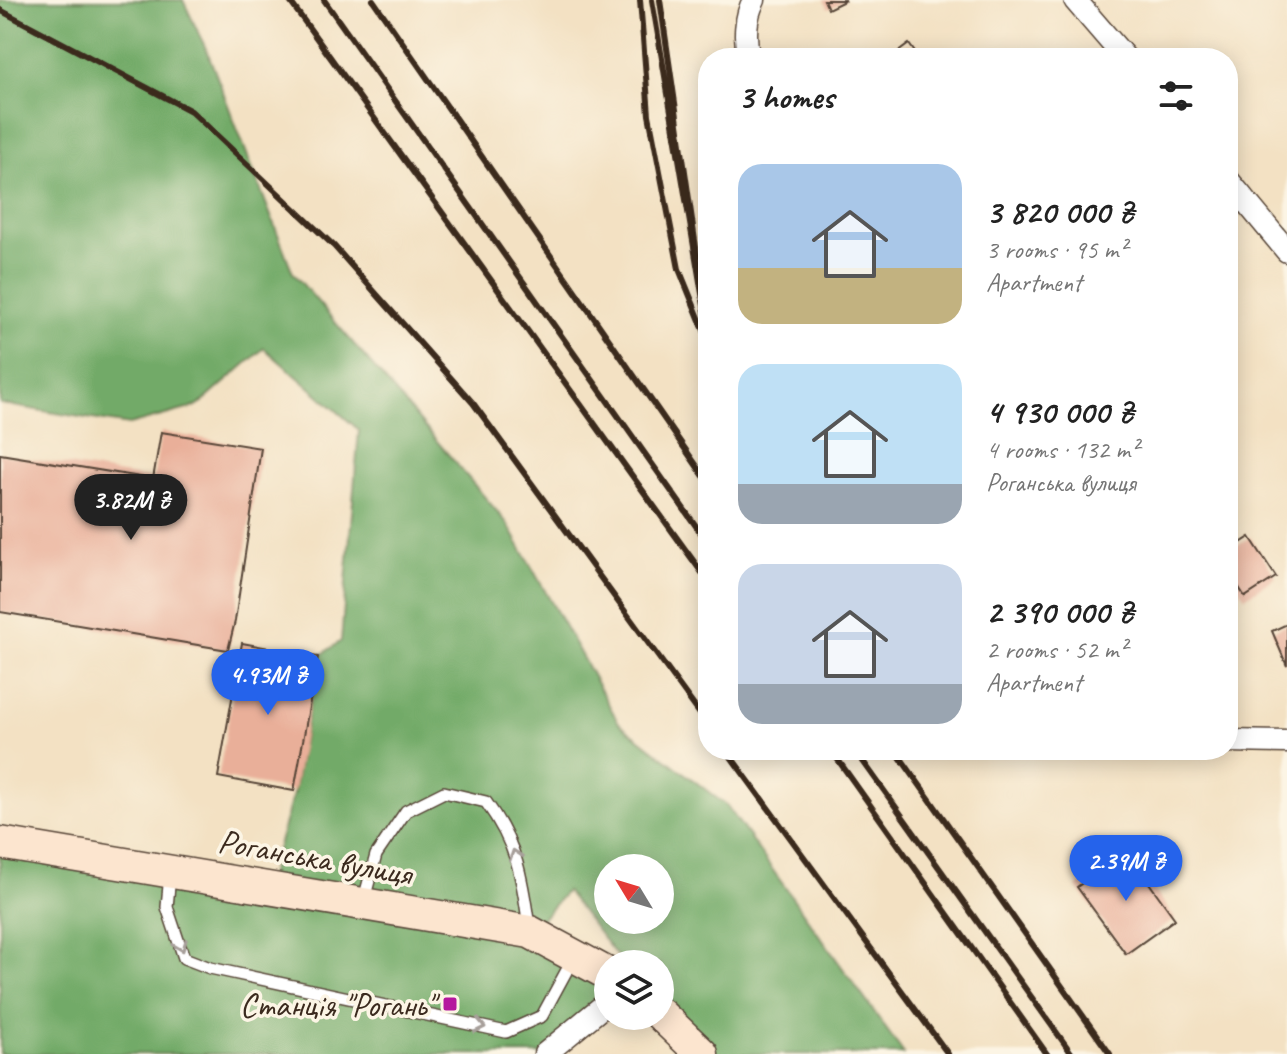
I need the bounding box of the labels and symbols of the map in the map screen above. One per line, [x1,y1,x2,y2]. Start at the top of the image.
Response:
pin: 3.82M ₴ [57,474,205,542]
pin: 4.93M ₴ [194,649,342,717]
street label: Роганська вулиця [215,819,417,896]
pin: 2.39M ₴ [1052,835,1200,903]
one-way arrow [508,849,524,863]
north arrow [594,854,674,934]
one-way arrow [171,938,188,952]
place label: Станція "Рогань" [240,983,441,1026]
marker: Станція "Рогань" [441,995,459,1013]
one-way arrow [472,1017,486,1034]

